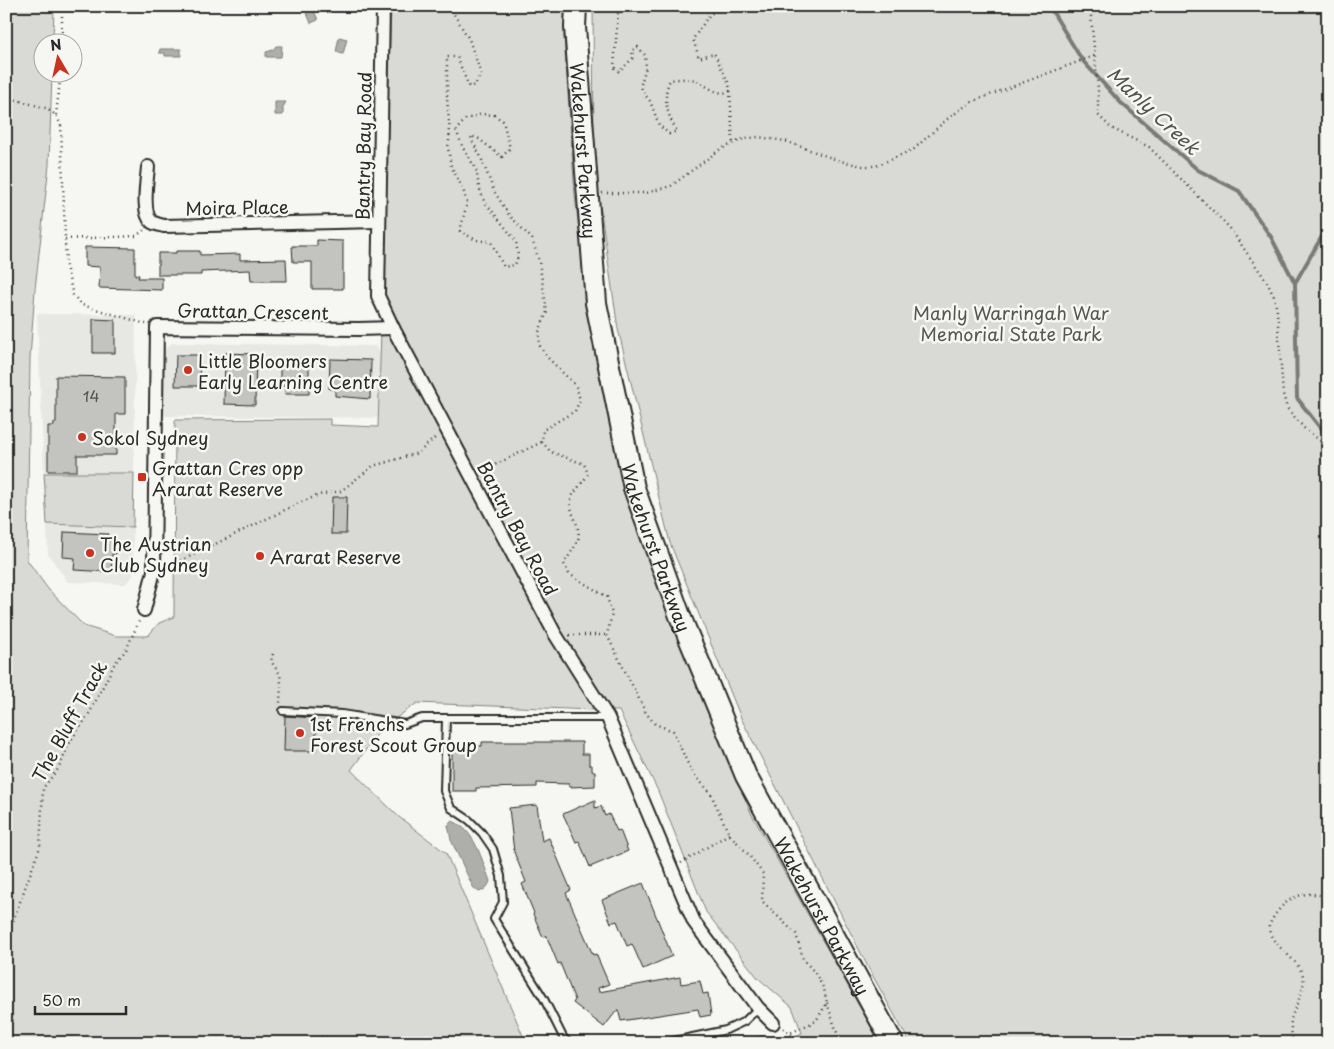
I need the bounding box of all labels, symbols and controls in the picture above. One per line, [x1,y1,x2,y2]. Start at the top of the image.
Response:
north arrow [32,32,82,82]
text: N [49,33,63,56]
water label: Manly Creek [1101,60,1208,161]
street label: Wakehurst Parkway [564,62,605,240]
street label: Bantry Bay Road [348,71,378,221]
street label: Moira Place [185,193,289,221]
street label: Grattan Crescent [177,296,329,326]
park label: Manly Warringah War Memorial State Park [913,299,1110,347]
place label: Little Bloomers Early Learning Centre [198,347,388,395]
marker: Little Bloomers Early Learning Centre [182,364,194,376]
house number: 14 [83,384,99,407]
place label: Sokol Sydney [92,424,209,451]
marker: Sokol Sydney [76,431,88,443]
place label: Grattan Cres opp Ararat Reserve [152,454,303,502]
street label: Bantry Bay Road [471,456,565,600]
street label: Wakehurst Parkway [616,461,698,635]
marker: Grattan Cres opp Ararat Reserve [136,471,148,483]
place label: The Austrian Club Sydney [100,530,212,578]
place label: Ararat Reserve [270,543,401,570]
marker: The Austrian Club Sydney [84,547,96,559]
marker: Ararat Reserve [254,550,266,562]
street label: The Bluff Track [25,656,113,786]
place label: 1st Frenchs Forest Scout Group [310,710,477,758]
marker: 1st Frenchs Forest Scout Group [294,727,306,739]
street label: Wakehurst Parkway [768,832,877,999]
scale bar [35,984,126,1016]
text: 50 m [42,988,81,1011]

